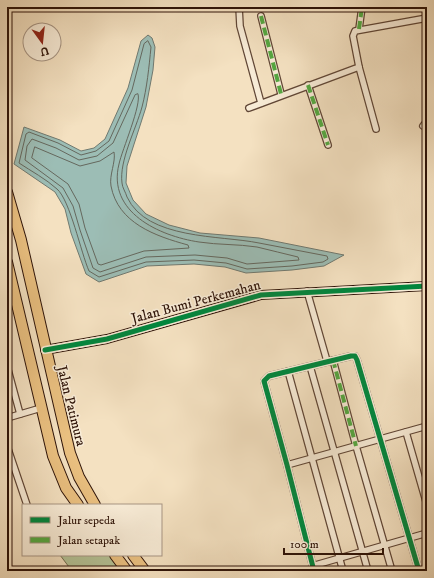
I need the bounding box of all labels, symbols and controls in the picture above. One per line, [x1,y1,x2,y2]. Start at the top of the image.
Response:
north arrow [22,22,62,62]
text: U [38,43,50,59]
street label: Jalan Bumi Perkemahan [127,276,263,328]
street label: Jalan Patimura [52,362,90,448]
legend [22,504,162,556]
text: Jalur sepeda [57,513,116,528]
scale bar [284,530,383,556]
text: Jalan setapak [57,533,120,548]
text: 100 m [290,537,319,552]

